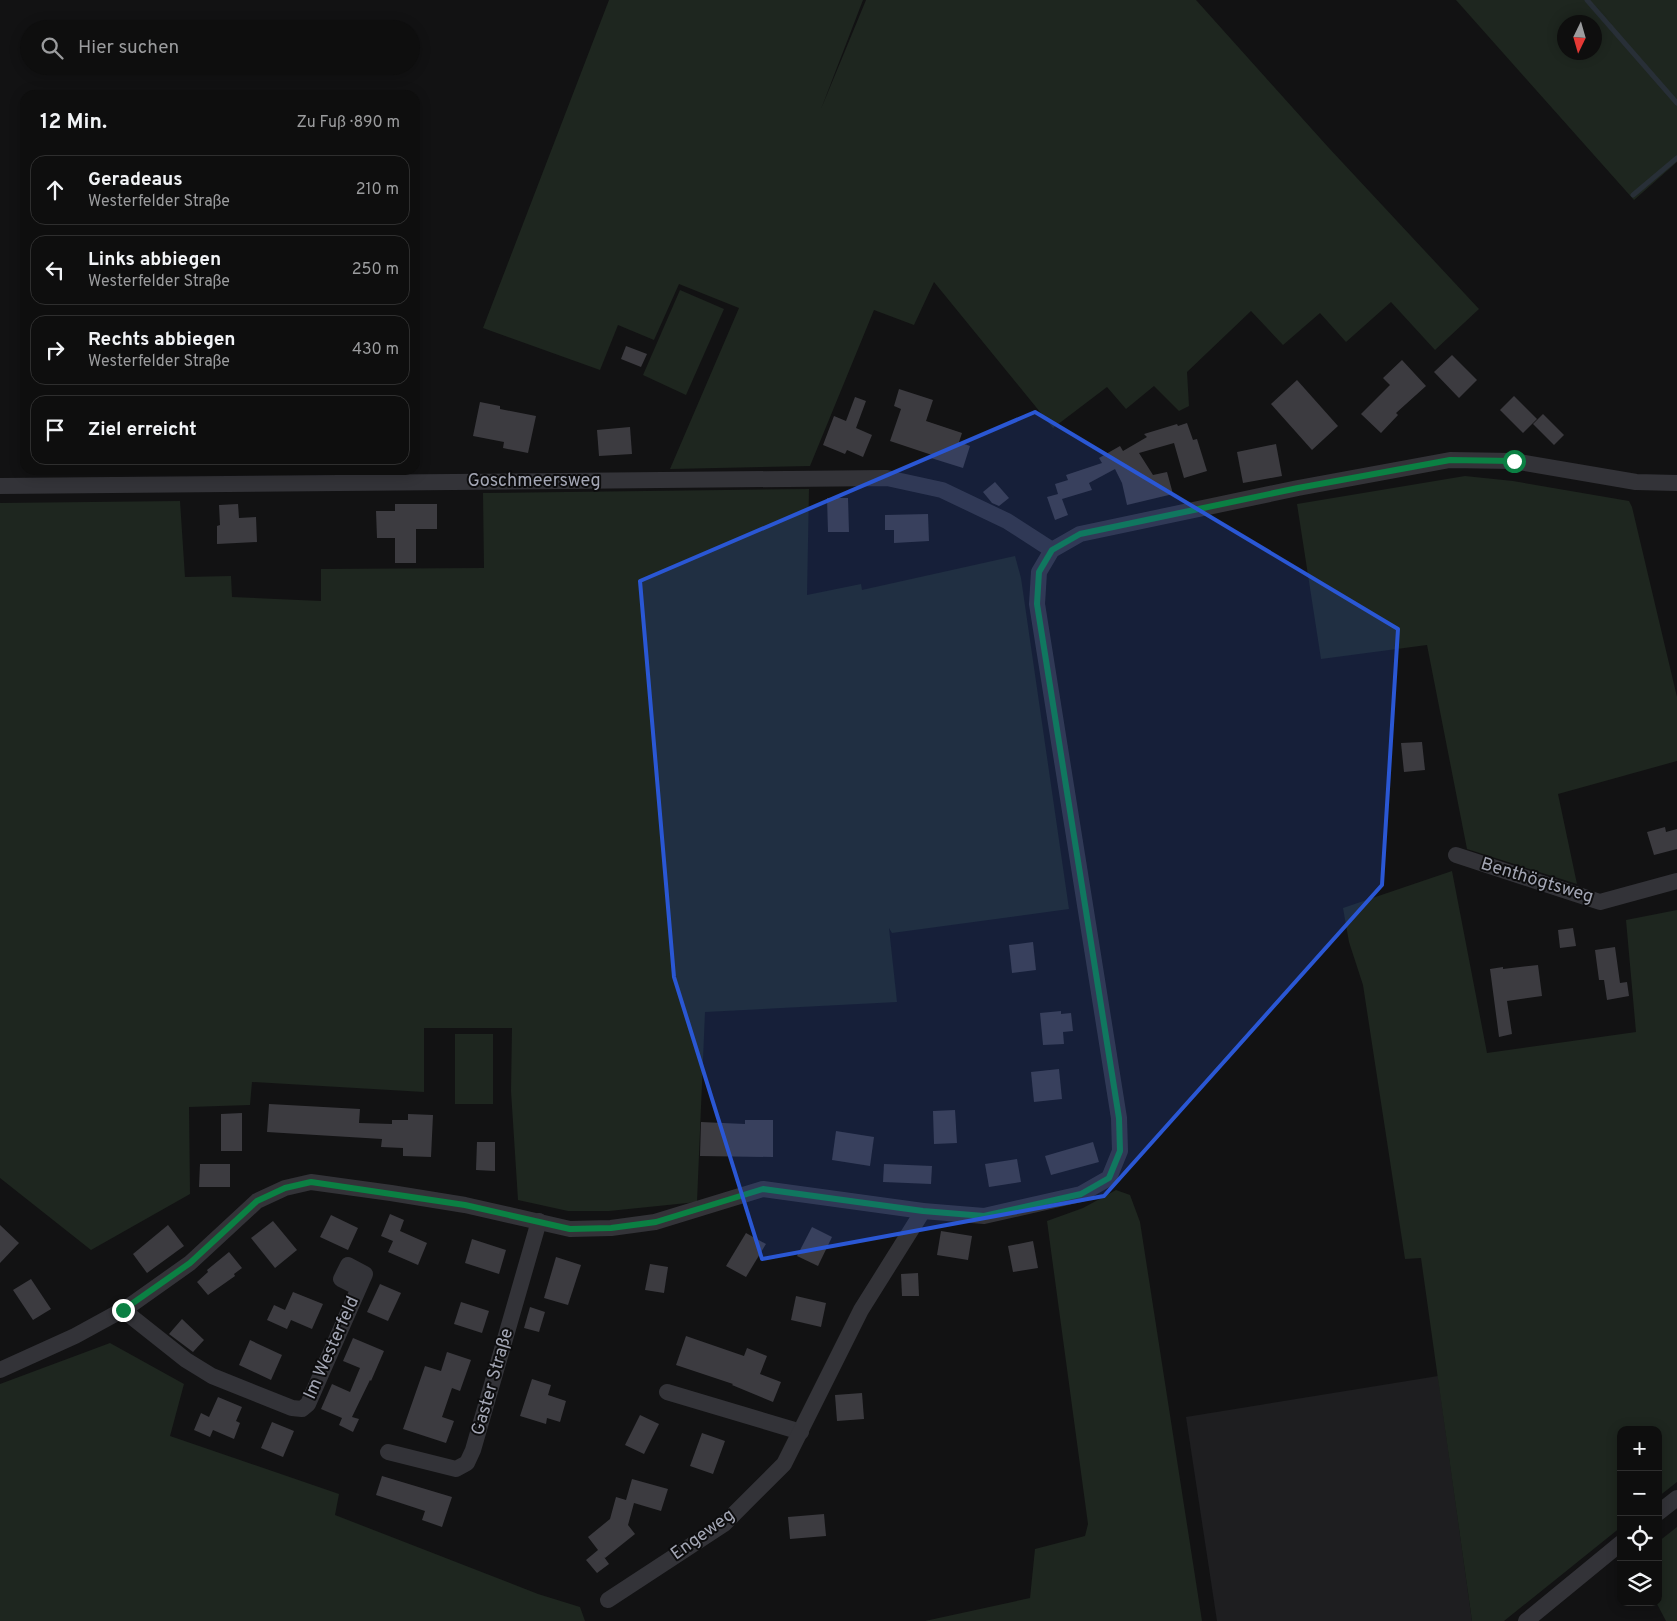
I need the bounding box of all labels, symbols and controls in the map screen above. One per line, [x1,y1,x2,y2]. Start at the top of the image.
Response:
north arrow [1557,15,1602,60]
search box [20,20,420,75]
icon: search [38,34,66,62]
text: Hier suchen [78,36,179,60]
text: 12 Min. [40,109,107,136]
text: Zu Fuß · 890 m [296,113,400,133]
text: Geradeaus [88,168,183,192]
icon: ahead [41,176,69,204]
text: 210 m [356,180,399,200]
text: Westerfelder Straße [88,192,230,212]
text: Links abbiegen [88,248,221,272]
icon: left [41,256,69,284]
text: 250 m [352,260,399,280]
text: Westerfelder Straße [88,272,230,292]
text: Rechts abbiegen [88,328,236,352]
icon: right [41,336,69,364]
text: 430 m [352,340,399,360]
text: Westerfelder Straße [88,352,230,372]
icon: arrive [41,416,69,444]
text: Ziel erreicht [88,418,197,442]
route start [1503,450,1526,473]
street label: Goschmeersweg [467,470,601,493]
street label: Benthögtsweg [1478,853,1596,909]
street label: Im Westerfeld [299,1293,365,1403]
route end [112,1299,135,1322]
street label: Gaster Straße [467,1326,519,1438]
map controls [1617,1426,1662,1606]
button: + [1617,1426,1662,1471]
button: − [1617,1471,1662,1516]
street label: Engeweg [667,1504,739,1566]
button: locate [1617,1516,1662,1561]
button: layers [1617,1561,1662,1606]

